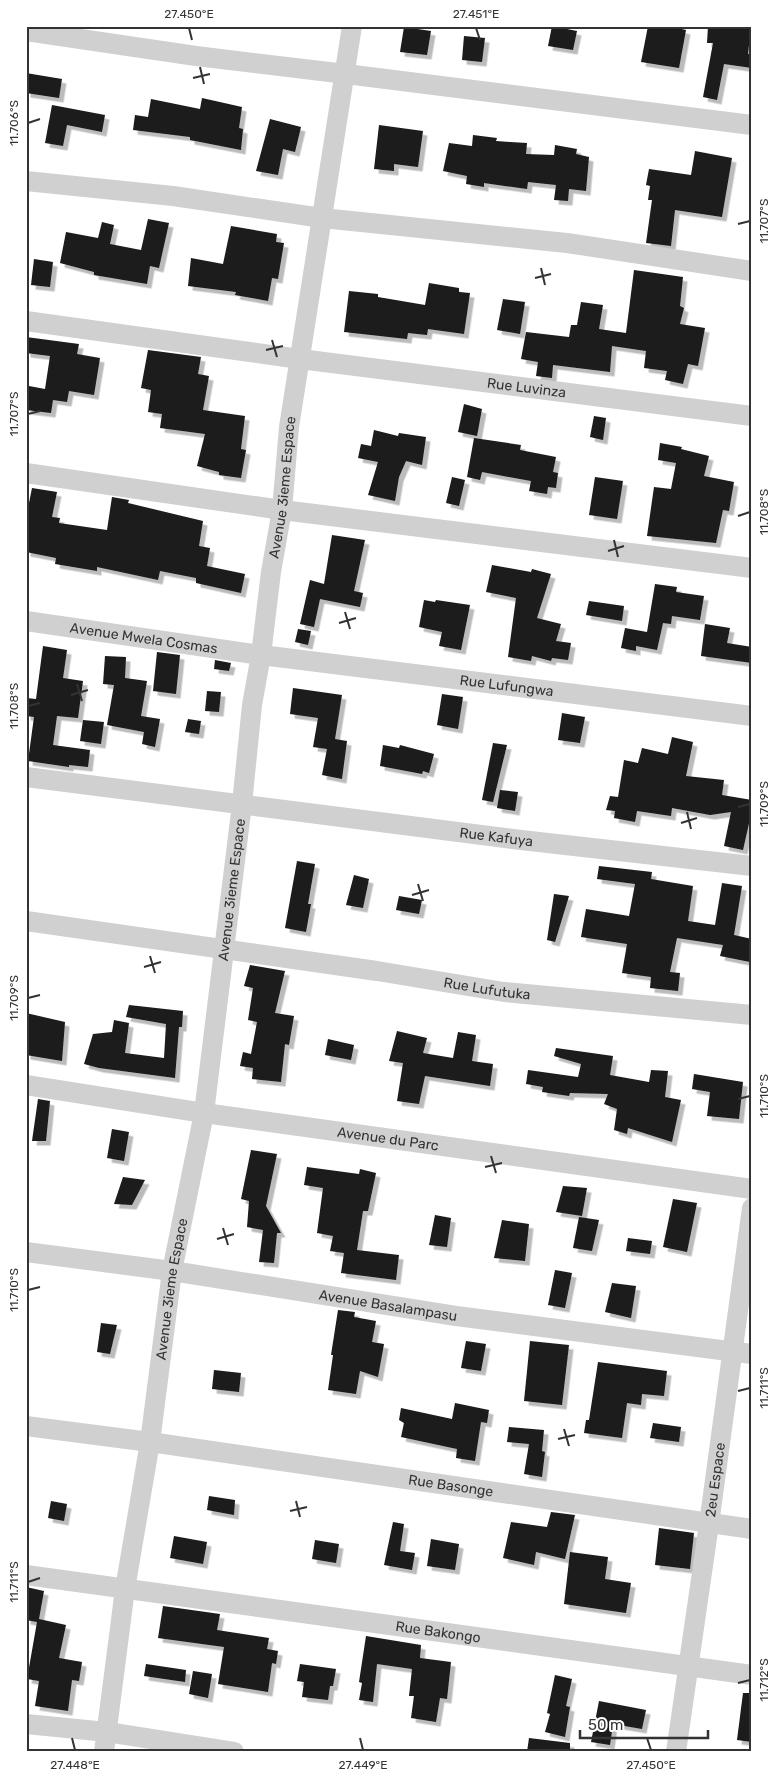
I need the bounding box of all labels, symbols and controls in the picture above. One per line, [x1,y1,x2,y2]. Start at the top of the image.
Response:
text: 27.450°E [164,7,214,21]
text: 27.451°E [453,7,499,21]
text: 11.706°S [7,100,21,146]
text: 11.707°S [757,199,771,244]
street label: Rue Luvinza [486,374,567,401]
text: 11.707°S [7,392,21,437]
street label: Avenue 3ieme Espace [265,415,299,560]
text: 11.708°S [757,489,771,535]
street label: Avenue Mwela Cosmas [69,619,219,657]
street label: Rue Lufungwa [459,671,555,700]
text: 11.708°S [7,683,21,729]
text: 11.709°S [757,781,771,827]
street label: Avenue 3ieme Espace [214,818,249,962]
street label: Rue Kafuya [458,824,534,850]
street label: Rue Lufutuka [442,974,531,1003]
text: 11.709°S [7,975,21,1021]
text: 11.710°S [757,1074,771,1118]
street label: Avenue du Parc [336,1123,440,1154]
street label: Avenue 3ieme Espace [152,1217,191,1361]
text: 11.710°S [7,1268,21,1312]
street label: Avenue Basalampasu [318,1286,458,1325]
text: 11.711°S [757,1367,771,1409]
street label: 2eu Espace [702,1441,729,1518]
street label: Rue Basonge [407,1471,495,1500]
text: 11.711°S [7,1561,21,1603]
street label: Rue Bakongo [394,1617,482,1646]
text: 11.712°S [757,1658,771,1702]
scale bar [580,1708,708,1740]
text: 50 m [588,1716,623,1734]
text: 27.448°E [50,1758,100,1772]
text: 27.449°E [338,1758,388,1772]
text: 27.450°E [626,1758,676,1772]

